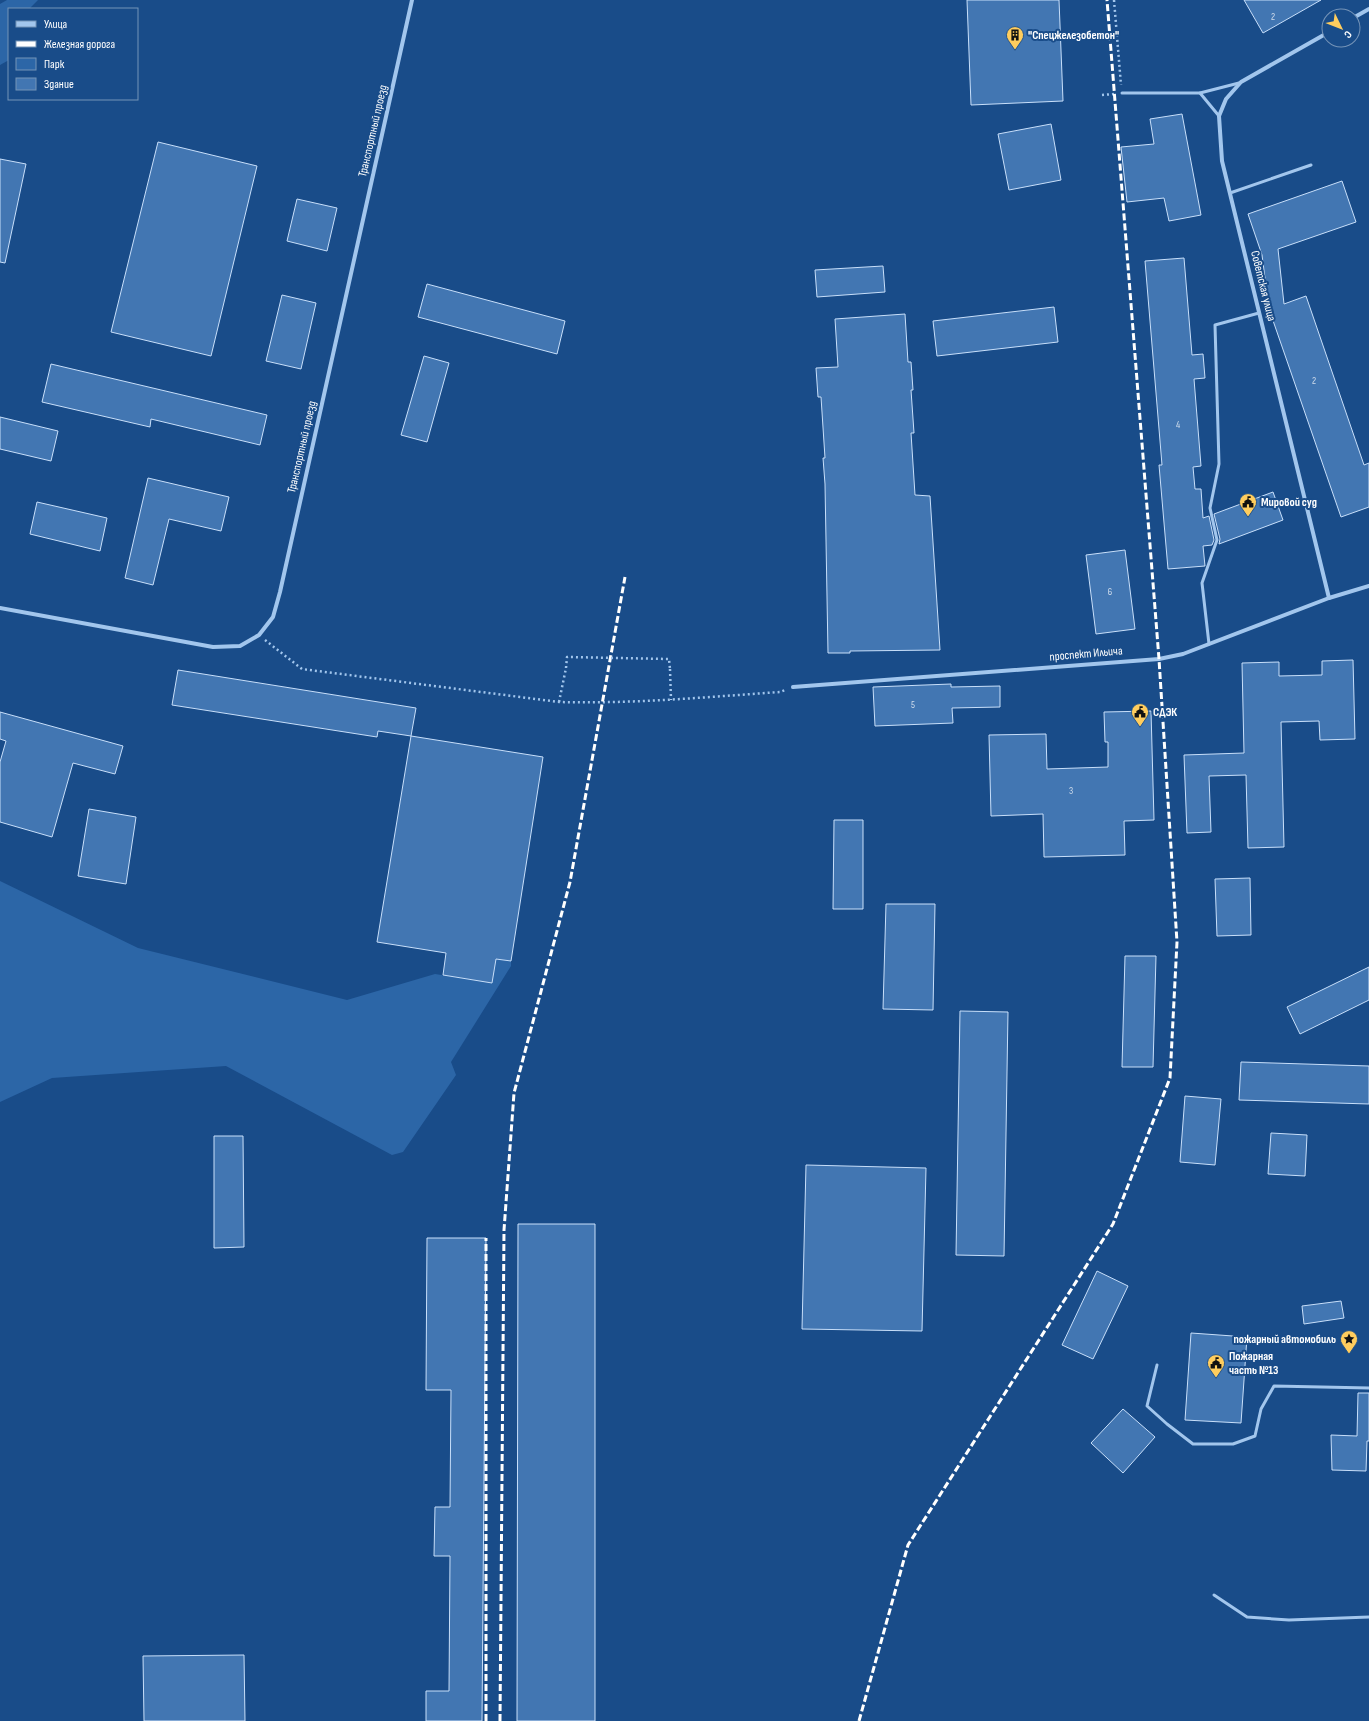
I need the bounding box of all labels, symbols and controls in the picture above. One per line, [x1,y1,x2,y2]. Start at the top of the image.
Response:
legend [8,8,138,100]
north arrow [1321,8,1361,48]
house number: 2 [1271,11,1275,23]
text: Улица [44,17,68,32]
building icon: "Спецжелезобетон" [1005,25,1025,50]
place label: "Спецжелезобетон" [1028,28,1119,43]
text: С [1341,28,1355,41]
text: Железная дорога [44,37,116,52]
text: Парк [44,57,65,72]
text: Здание [44,77,74,92]
street label: Транспортный проезд [355,83,391,179]
street label: Советская улица [1247,249,1279,323]
house number: 2 [1312,375,1316,387]
street label: Транспортный проезд [284,399,320,495]
house number: 4 [1176,419,1180,431]
public building icon: Мировой суд [1238,492,1258,517]
place label: Мировой суд [1261,495,1317,510]
house number: 6 [1108,586,1112,598]
street label: проспект Ильича [1049,643,1123,665]
house number: 5 [911,699,915,711]
public building icon: СДЭК [1130,702,1150,727]
place label: СДЭК [1153,705,1177,720]
house number: 3 [1069,785,1073,797]
place icon: пожарный автомобиль [1339,1329,1359,1354]
place label: пожарный автомобиль [1233,1332,1336,1347]
place label: Пожарная часть №13 [1229,1349,1278,1378]
public building icon: Пожарная часть №13 [1206,1353,1226,1378]

